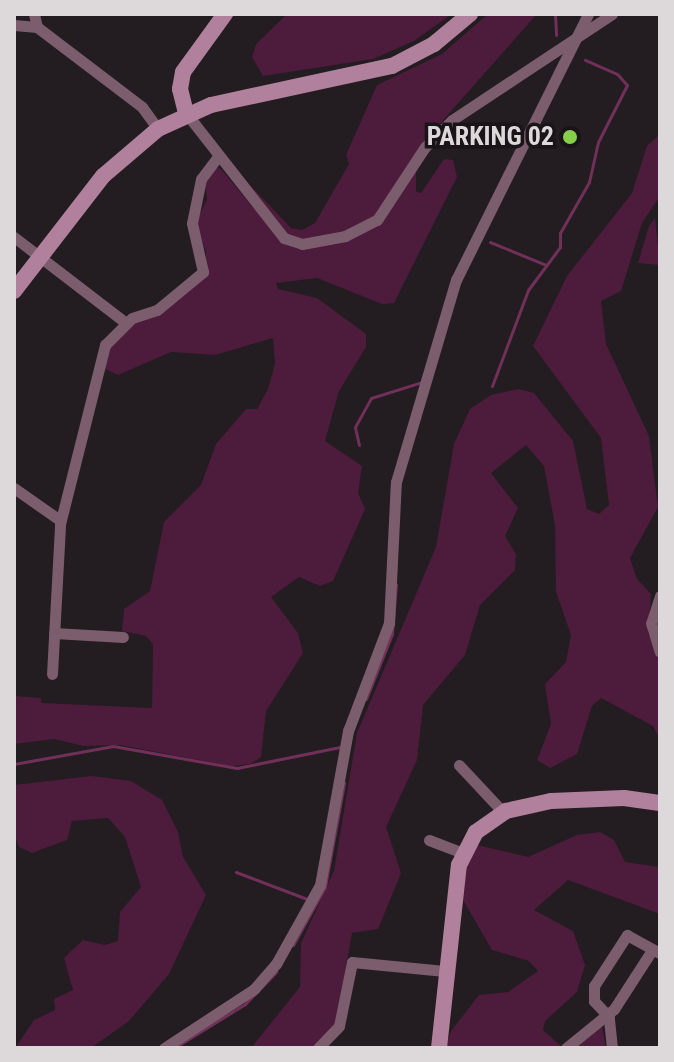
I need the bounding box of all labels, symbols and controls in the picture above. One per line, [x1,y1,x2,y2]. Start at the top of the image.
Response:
place label: PARKING 02 [427,121,554,153]
marker: PARKING 02 [561,128,579,146]

